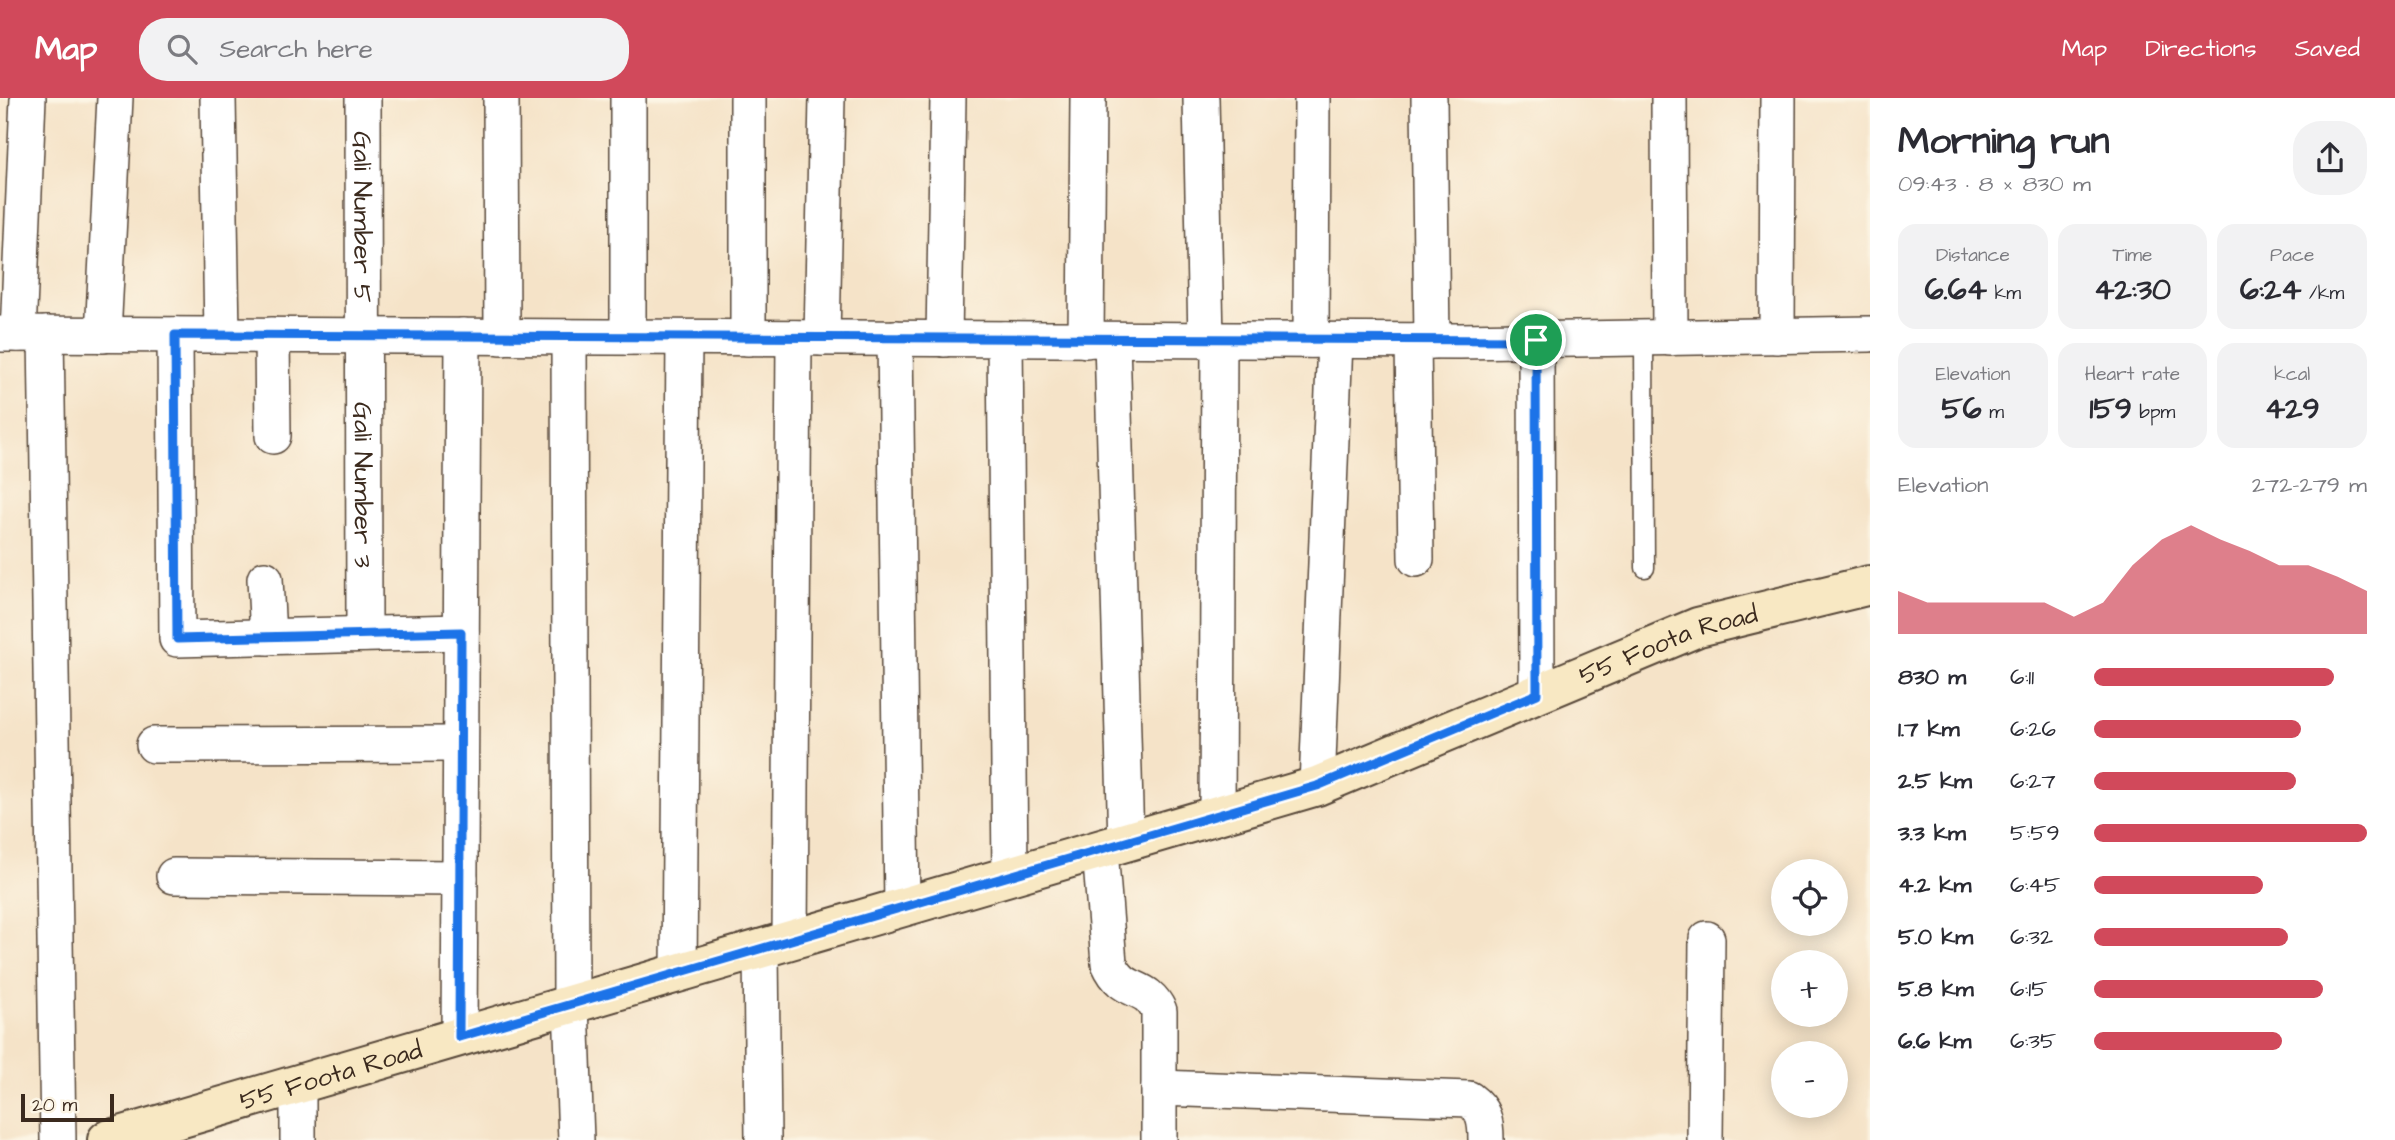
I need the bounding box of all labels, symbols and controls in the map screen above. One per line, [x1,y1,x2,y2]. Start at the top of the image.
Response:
search box [139,18,629,81]
text: Map [35,26,97,72]
icon: search [163,30,201,68]
text: Search here [219,31,373,67]
text: Map [2062,32,2107,66]
text: Directions [2145,32,2257,66]
text: Saved [2295,32,2360,66]
text: Morning run [1898,116,2110,168]
button: share [2293,121,2367,195]
street label: Gali Number 5 [344,131,380,303]
text: 09:43 · 8 × 830 m [1898,168,2091,200]
text: Distance [1936,242,2010,269]
text: Time [2113,242,2152,269]
text: Pace [2270,242,2314,269]
text: 6.64 [1925,269,1987,311]
text: 42:30 [2094,269,2171,311]
text: 6:24 [2240,269,2302,311]
text: km [1987,280,2021,307]
text: /km [2302,280,2344,307]
pin [1506,310,1566,370]
icon: arrive [1517,321,1555,359]
text: Elevation [1935,361,2010,388]
text: Heart rate [2085,361,2180,388]
text: kcal [2274,361,2310,388]
text: 56 [1942,388,1982,430]
text: 159 [2090,388,2132,430]
text: 429 [2265,388,2320,430]
text: m [1982,399,2004,426]
text: bpm [2132,399,2175,426]
street label: Gali Number 3 [345,402,381,568]
text: Elevation [1898,469,1989,501]
text: 272–279 m [2252,469,2367,501]
street label: 55 Foota Road [1574,596,1761,694]
text: 830 m [1898,661,1966,693]
text: 6:11 [2010,661,2034,693]
text: 1.7 km [1898,713,1960,745]
text: 6:26 [2010,713,2056,745]
text: 2.5 km [1898,765,1972,797]
text: 6:27 [2010,765,2056,797]
text: 3.3 km [1898,817,1966,849]
text: 5:59 [2010,817,2060,849]
map controls [1771,859,1848,1118]
button: locate [1771,859,1848,936]
text: 4.2 km [1898,869,1971,901]
text: 6:45 [2010,869,2060,901]
text: 5.0 km [1898,921,1973,953]
text: 6:32 [2010,921,2053,953]
button: + [1771,950,1848,1027]
text: 5.8 km [1898,973,1974,1005]
text: 6:15 [2010,973,2048,1005]
text: 6.6 km [1898,1025,1971,1057]
text: 6:35 [2010,1025,2056,1057]
street label: 55 Foota Road [235,1032,426,1119]
button: − [1771,1041,1848,1118]
scale bar [21,1091,114,1123]
text: 20 m [32,1092,77,1119]

